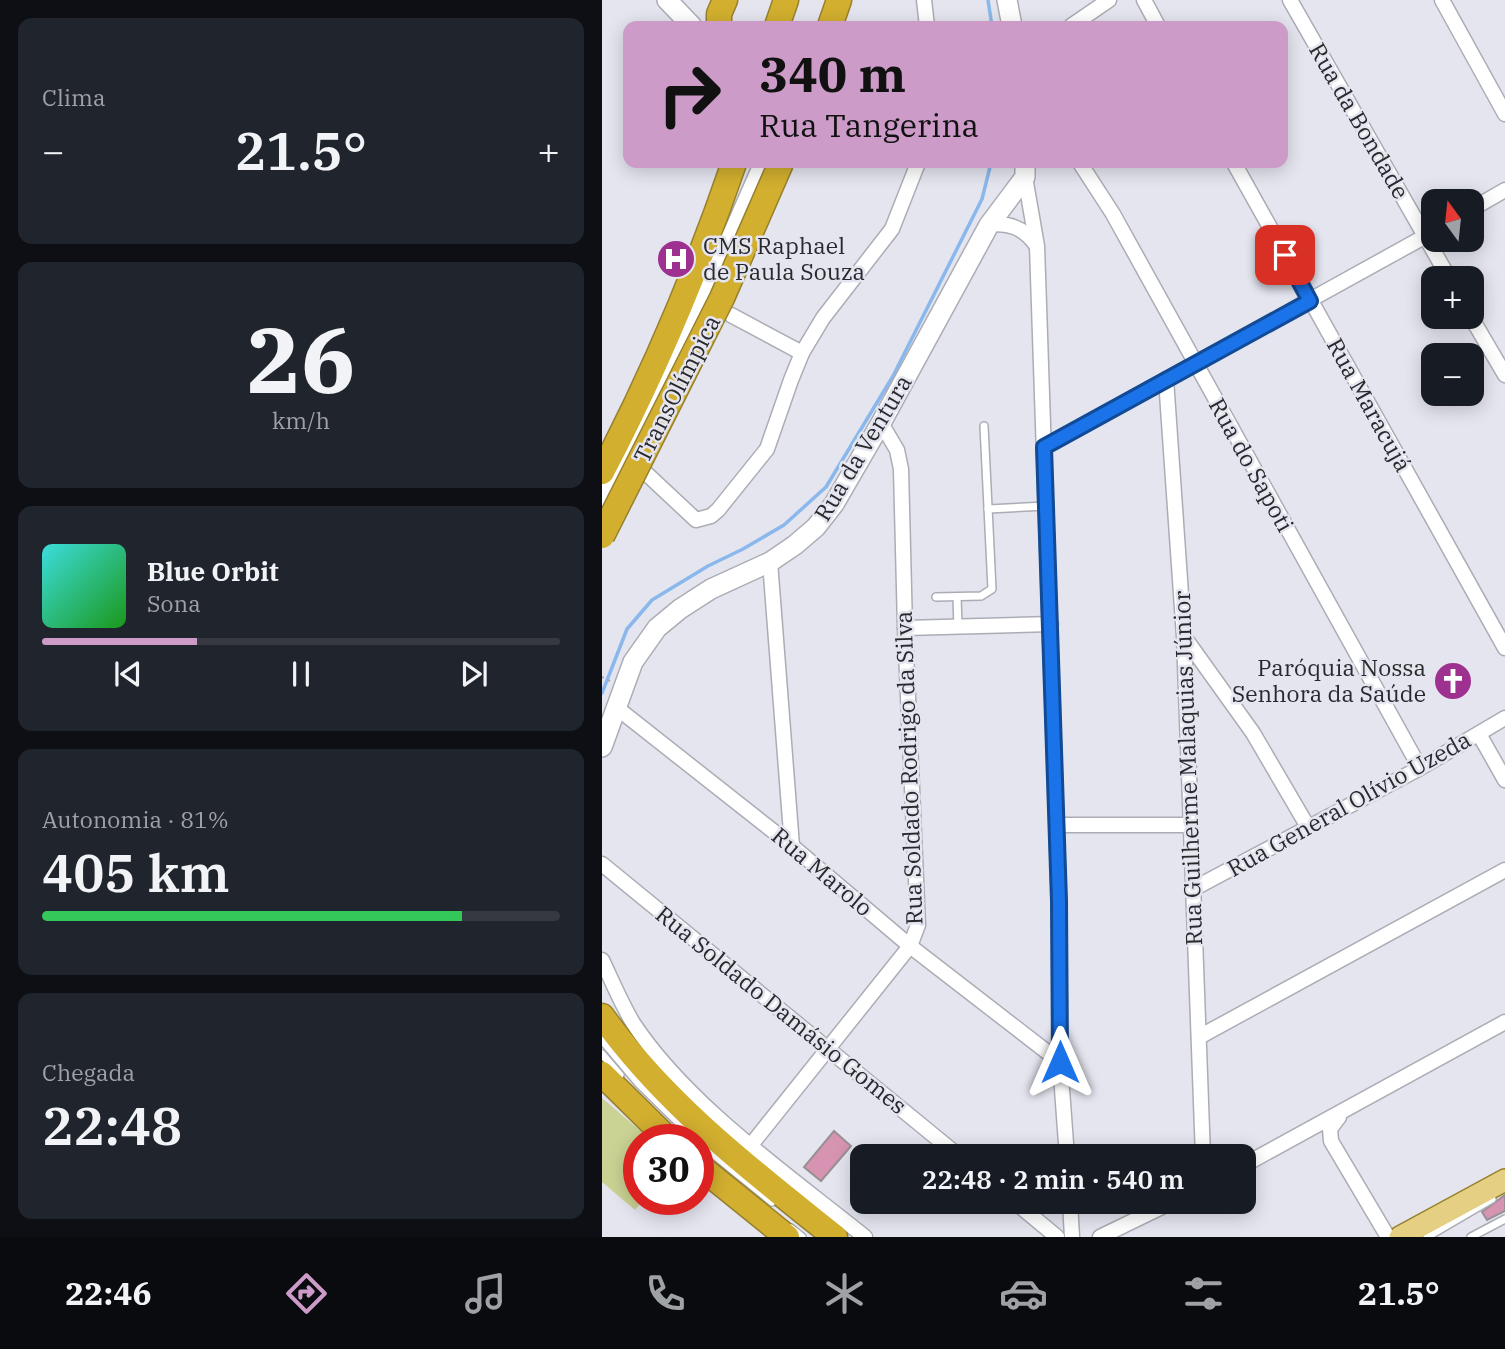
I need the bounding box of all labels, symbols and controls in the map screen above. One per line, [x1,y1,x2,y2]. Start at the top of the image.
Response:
street label: Rua da Bondade [1303,37,1417,204]
text: 340 m [759,42,906,105]
icon: right [644,49,735,140]
text: Clima [42,82,106,112]
text: Rua Tangerina [759,104,979,146]
text: 21.5° [235,117,367,184]
text: − [42,126,65,175]
text: + [537,126,560,175]
north arrow [1421,189,1484,252]
map controls [1421,189,1484,406]
pin [1255,225,1315,285]
place label: CMS Raphael de Paula Souza [703,230,865,286]
icon: arrive [1266,236,1304,274]
hospital icon: CMS Raphael de Paula Souza [655,238,697,280]
button: + [1421,266,1484,329]
text: 26 [246,300,356,418]
street label: TransOlímpica [626,310,726,467]
street label: Rua Maracujá [1321,332,1419,477]
button: − [1421,343,1484,406]
street label: Rua da Ventura [807,369,918,526]
street label: Rua do Sapoti [1203,392,1301,537]
text: km/h [272,405,330,435]
text: Blue Orbit [147,554,279,588]
text: Sona [147,588,201,618]
street label: Rua Guilherme Malaquias Júnior [1166,590,1208,946]
street label: Rua Soldado Rodrigo da Silva [888,611,928,926]
place label: Paróquia Nossa Senhora da Saúde [1232,652,1426,708]
icon: previous [109,655,147,693]
icon: pause [282,655,320,693]
icon: next [455,655,493,693]
church icon: Paróquia Nossa Senhora da Saúde [1432,660,1474,702]
street label: Rua General Olívio Uzeda [1221,724,1476,883]
text: Autonomia · 81% [42,804,229,834]
street label: Rua Marolo [766,820,879,922]
text: 405 km [42,839,230,906]
street label: Rua Soldado Damásio Gomes [650,899,913,1120]
position arrow [1023,1025,1097,1099]
text: Chegada [42,1057,135,1087]
text: 22:48 [42,1092,182,1159]
speed limit sign: 30 [623,1124,714,1215]
text: 22:48 · 2 min · 540 m [922,1162,1184,1196]
icon: directions [282,1269,331,1318]
icon: music [461,1269,510,1318]
icon: phone [641,1269,690,1318]
icon: climate [820,1269,869,1318]
icon: car [999,1269,1048,1318]
icon: filters [1179,1269,1228,1318]
text: 22:46 [65,1272,152,1314]
text: 21.5° [1358,1272,1440,1314]

